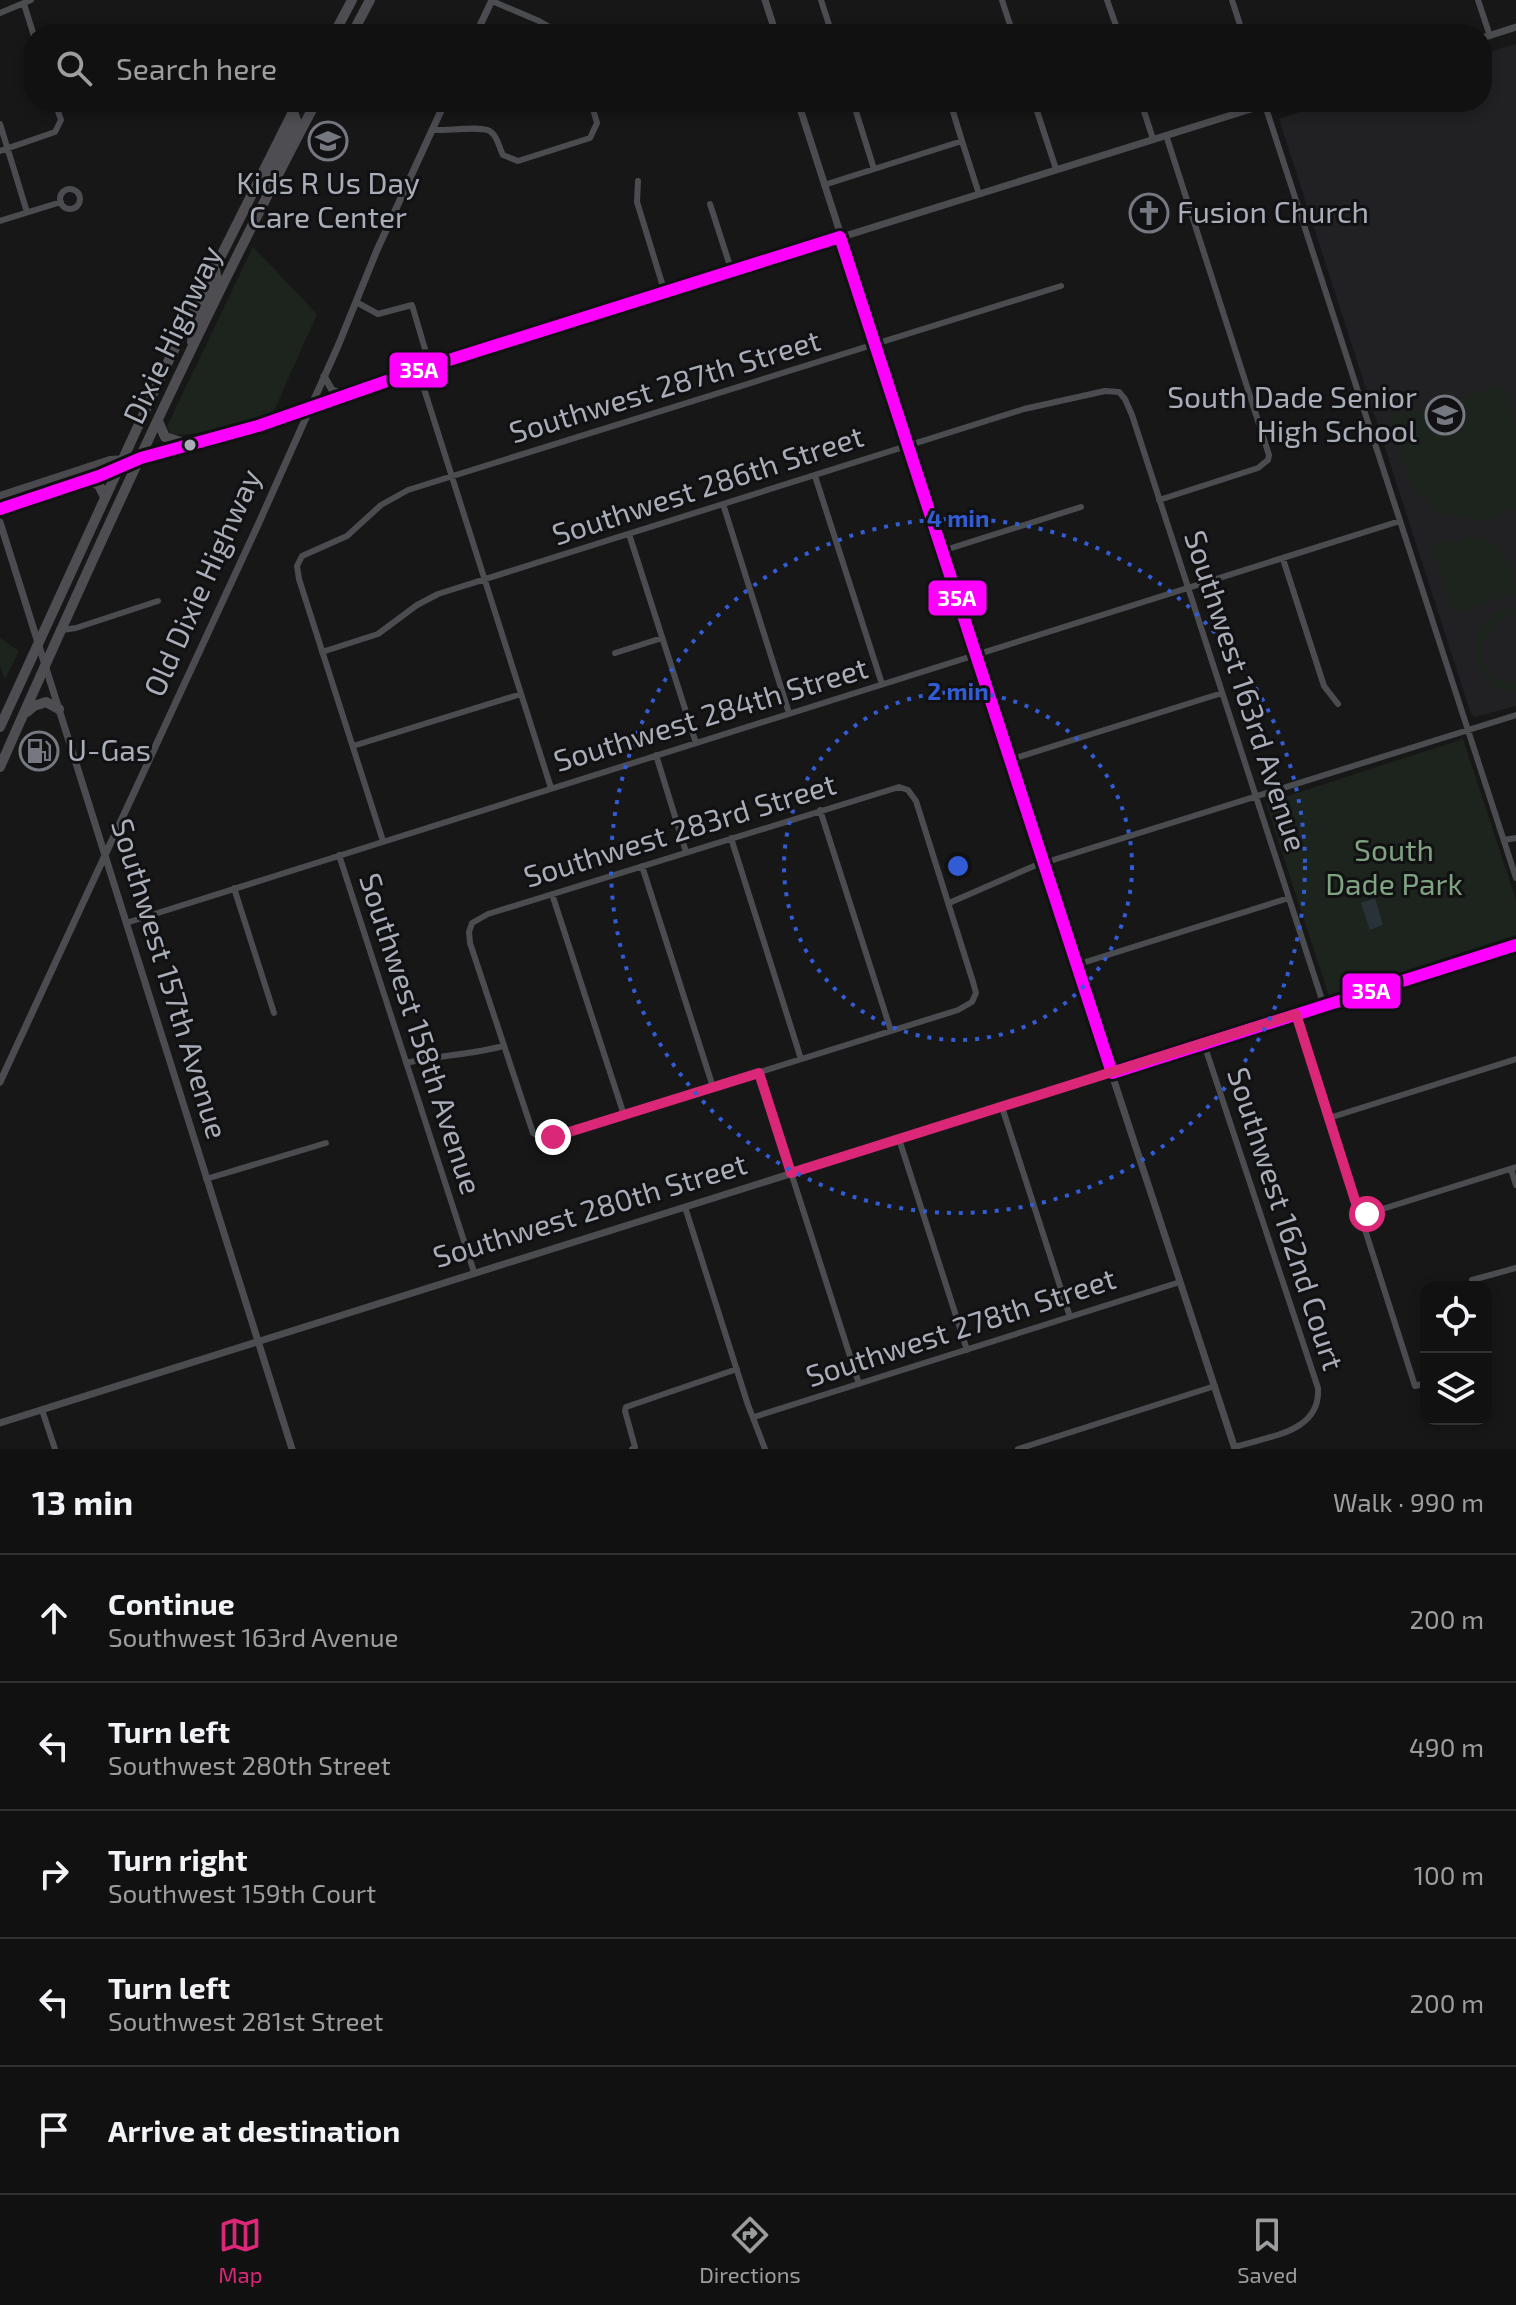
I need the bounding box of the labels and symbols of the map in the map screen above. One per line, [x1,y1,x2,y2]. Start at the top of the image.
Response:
school or university icon: Kids R Us Day Care Center [307,120,349,162]
place label: Kids R Us Day Care Center [236,164,420,234]
church icon: Fusion Church [1128,192,1170,234]
place label: Fusion Church [1177,193,1369,229]
street label: Dixie Highway [114,239,228,429]
street label: Southwest 287th Street [505,321,824,450]
line badge: 35A [388,351,449,389]
text: 35A [400,356,439,382]
place label: South Dade Senior High School [1167,378,1417,448]
school or university icon: South Dade Senior High School [1424,394,1466,436]
street label: Southwest 286th Street [547,417,868,551]
unlabelled marker [182,437,198,453]
street label: Old Dixie Highway [135,463,267,701]
text: 4 min [927,503,989,532]
street label: Southwest 163rd Avenue [1178,525,1316,855]
line badge: 35A [927,579,988,617]
text: 35A [938,584,977,610]
street label: Southwest 284th Street [549,648,872,778]
text: 2 min [927,676,989,705]
fuel station icon: U-Gas [18,730,60,772]
place label: U-Gas [67,731,151,767]
street label: Southwest 283rd Street [519,764,840,894]
street label: Southwest 157th Avenue [105,814,237,1143]
park label: South Dade Park [1325,831,1463,901]
centre of rings [944,852,972,880]
street label: Southwest 158th Avenue [353,868,491,1198]
line badge: 35A [1341,972,1402,1010]
text: 35A [1352,977,1391,1003]
street label: Southwest 162nd Court [1221,1063,1353,1374]
route end [535,1119,571,1155]
street label: Southwest 280th Street [428,1144,751,1274]
route start [1349,1196,1385,1232]
street label: Southwest 278th Street [801,1259,1120,1393]

